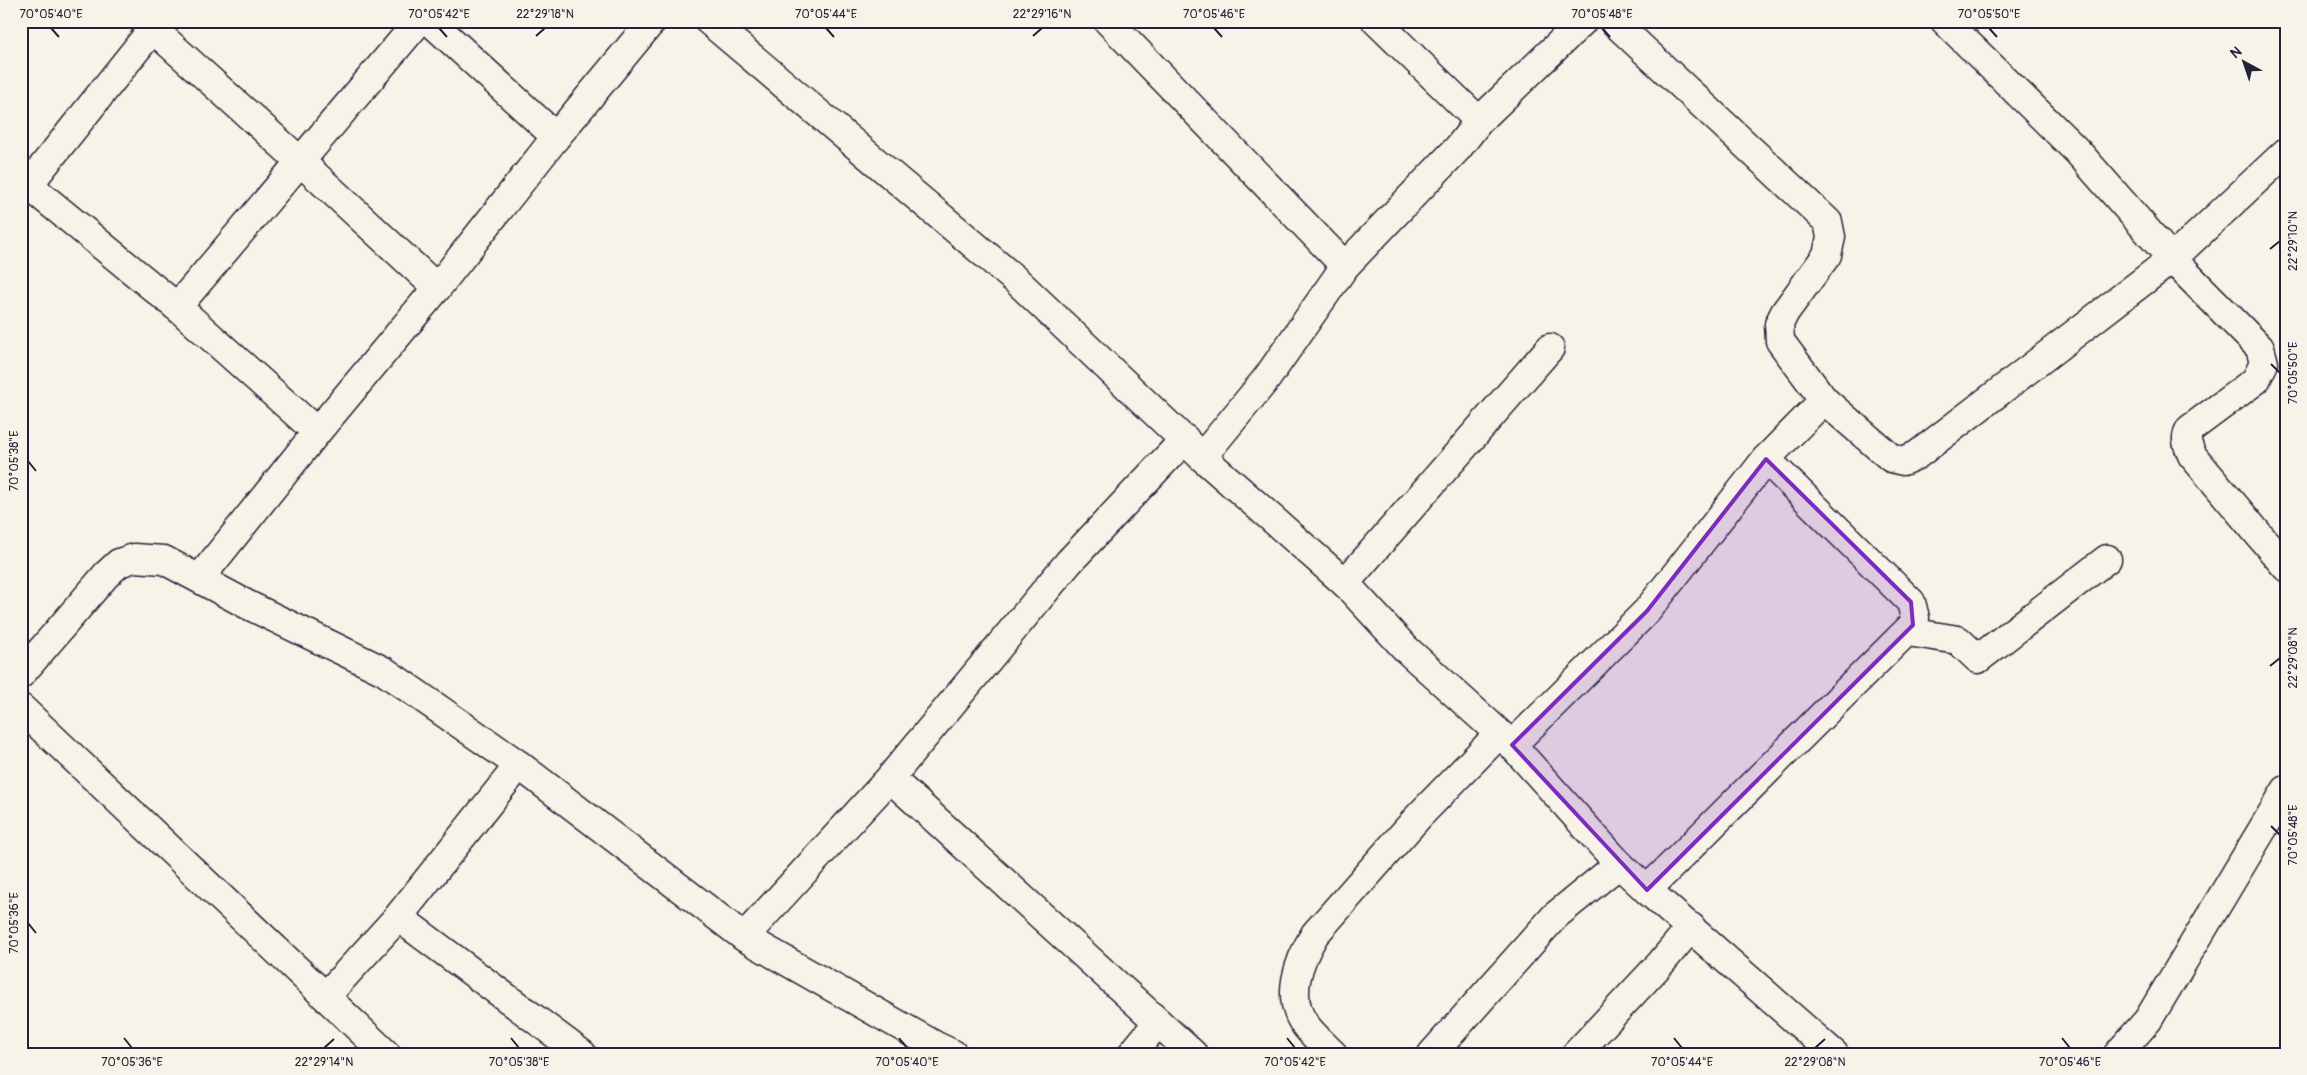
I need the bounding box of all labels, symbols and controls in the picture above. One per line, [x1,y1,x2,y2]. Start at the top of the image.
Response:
text: 70°05'40"E [19,7,83,22]
text: 70°05'42"E [408,7,470,22]
text: 22°29'18"N [516,7,574,22]
text: 70°05'44"E [795,7,857,22]
text: 22°29'16"N [1013,7,1071,22]
text: 70°05'46"E [1183,7,1245,22]
text: 70°05'48"E [1572,7,1633,22]
text: 70°05'50"E [1958,7,2020,22]
north arrow [2220,38,2270,88]
text: N [2227,43,2245,62]
text: 22°29'10"N [2286,211,2301,271]
text: 70°05'50"E [2286,342,2301,404]
text: 70°05'38"E [7,431,22,491]
text: 22°29'08"N [2286,627,2301,689]
text: 70°05'48"E [2286,805,2301,866]
text: 70°05'36"E [7,892,22,954]
text: 70°05'36"E [101,1055,163,1070]
text: 22°29'14"N [295,1055,353,1070]
text: 70°05'38"E [489,1055,549,1070]
text: 70°05'40"E [875,1055,939,1070]
text: 70°05'42"E [1264,1055,1326,1070]
text: 70°05'44"E [1651,1055,1713,1070]
text: 22°29'08"N [1784,1055,1846,1070]
text: 70°05'46"E [2039,1055,2101,1070]

